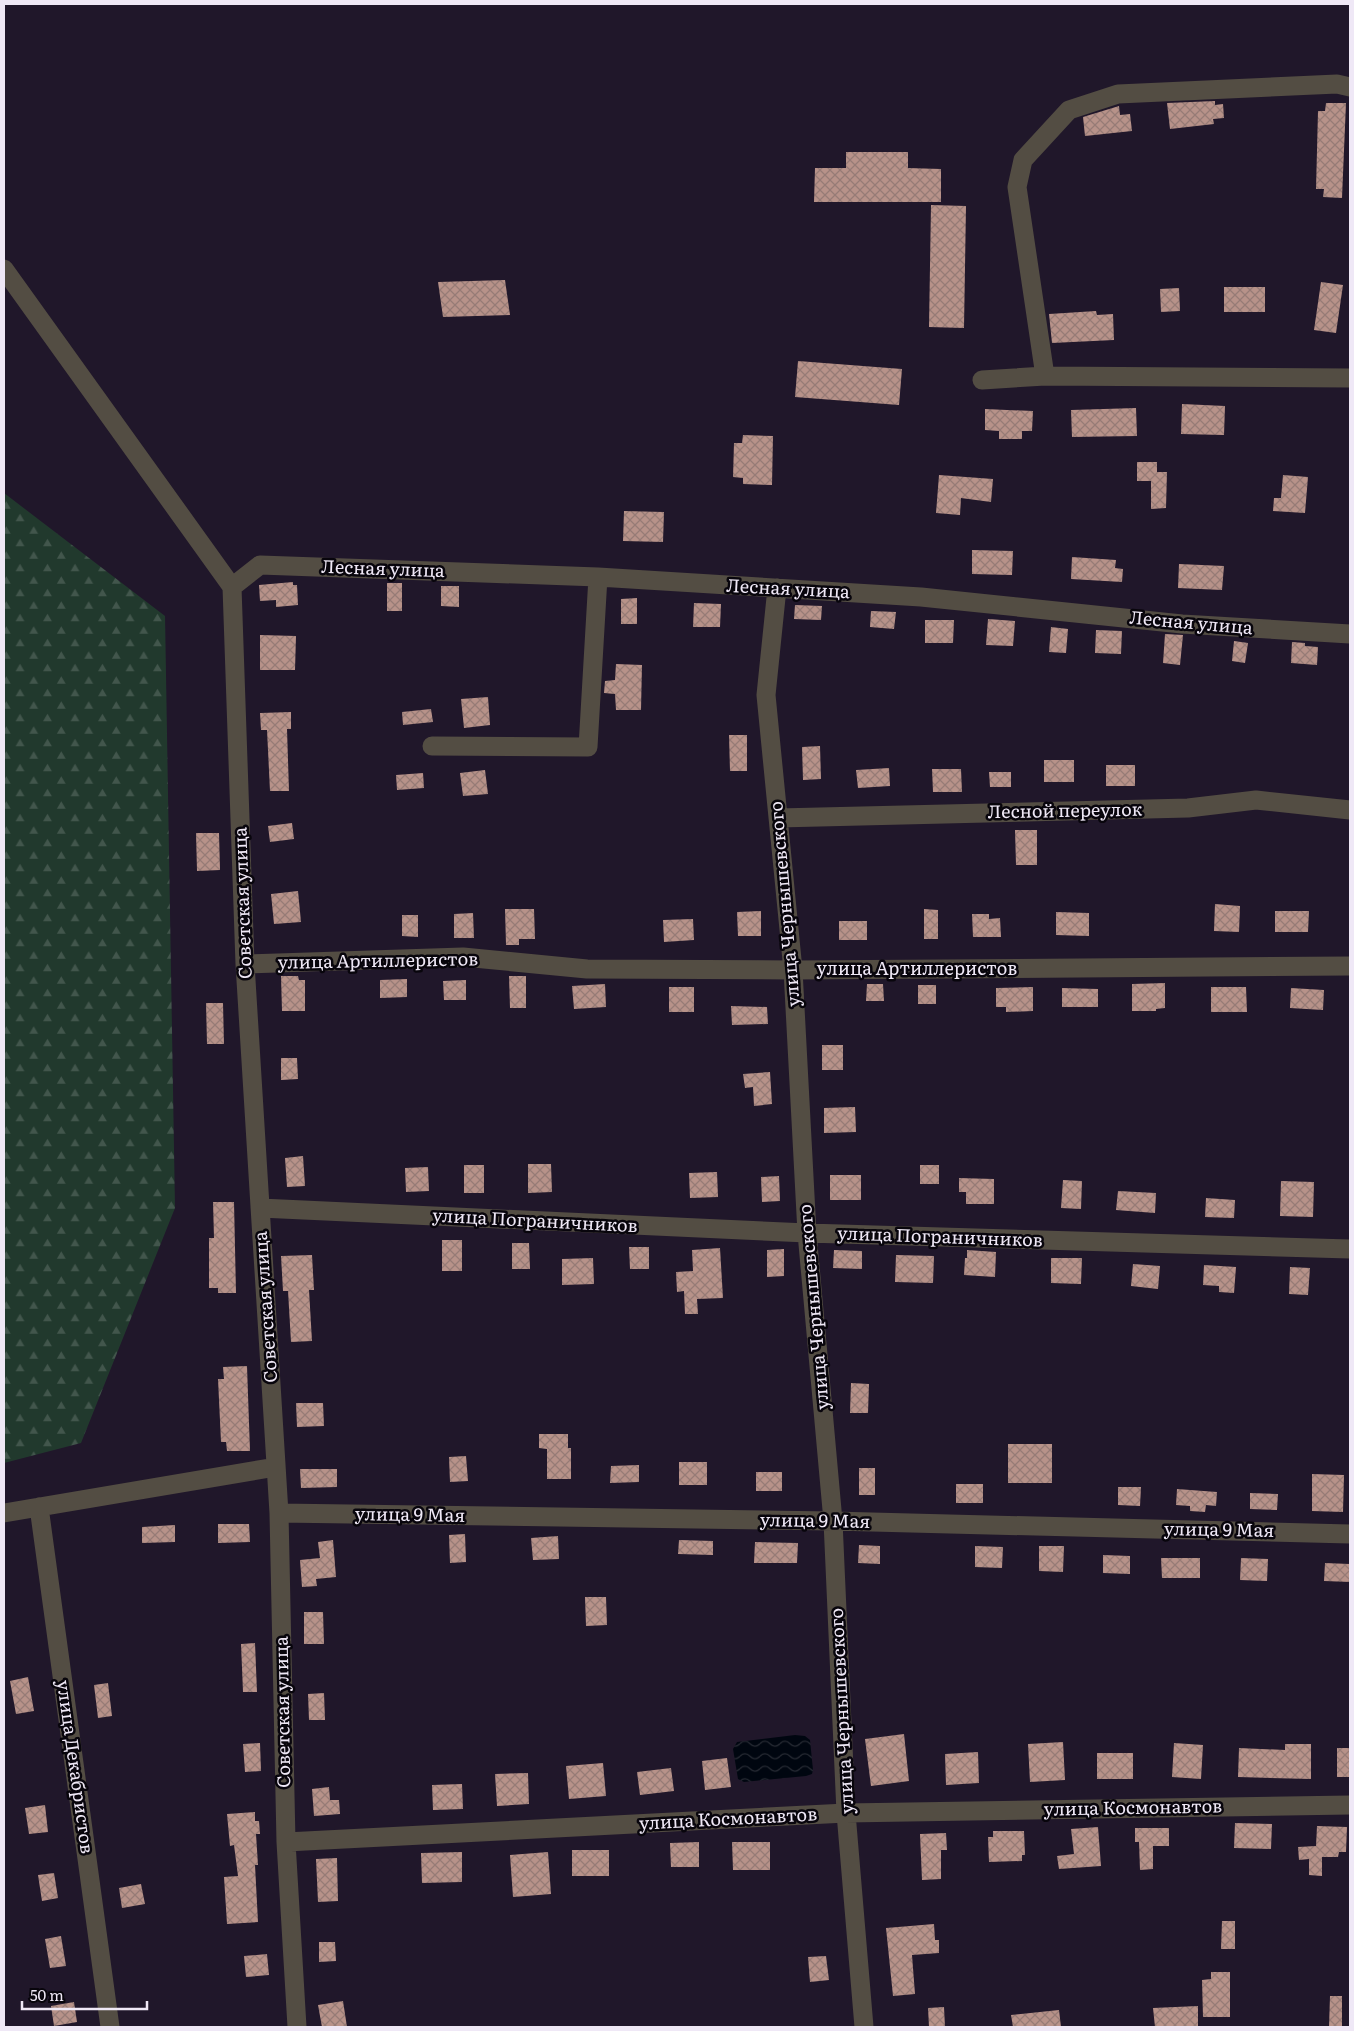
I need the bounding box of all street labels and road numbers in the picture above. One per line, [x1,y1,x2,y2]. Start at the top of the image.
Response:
street label: Лесная улица [321,552,446,583]
street label: Лесная улица [726,571,851,604]
street label: Лесная улица [1128,603,1254,640]
street label: Лесной переулок [987,795,1143,824]
street label: улица Чернышевского [761,800,806,1008]
street label: Советская улица [225,826,258,979]
street label: улица Артиллеристов [277,944,479,975]
street label: улица Артиллеристов [817,954,1017,981]
street label: улица Пограничников [432,1201,639,1238]
street label: улица Чернышевского [790,1203,835,1411]
street label: улица Пограничников [837,1218,1043,1253]
street label: Советская улица [246,1230,283,1384]
street label: улица 9 Мая [355,1499,465,1528]
street label: улица 9 Мая [760,1505,870,1534]
street label: улица 9 Мая [1164,1514,1274,1543]
street label: улица Чернышевского [822,1607,859,1815]
street label: Советская улица [267,1636,296,1788]
street label: улица Декабристов [51,1678,102,1855]
street label: улица Космонавтов [1043,1791,1222,1822]
street label: улица Космонавтов [638,1799,818,1836]

